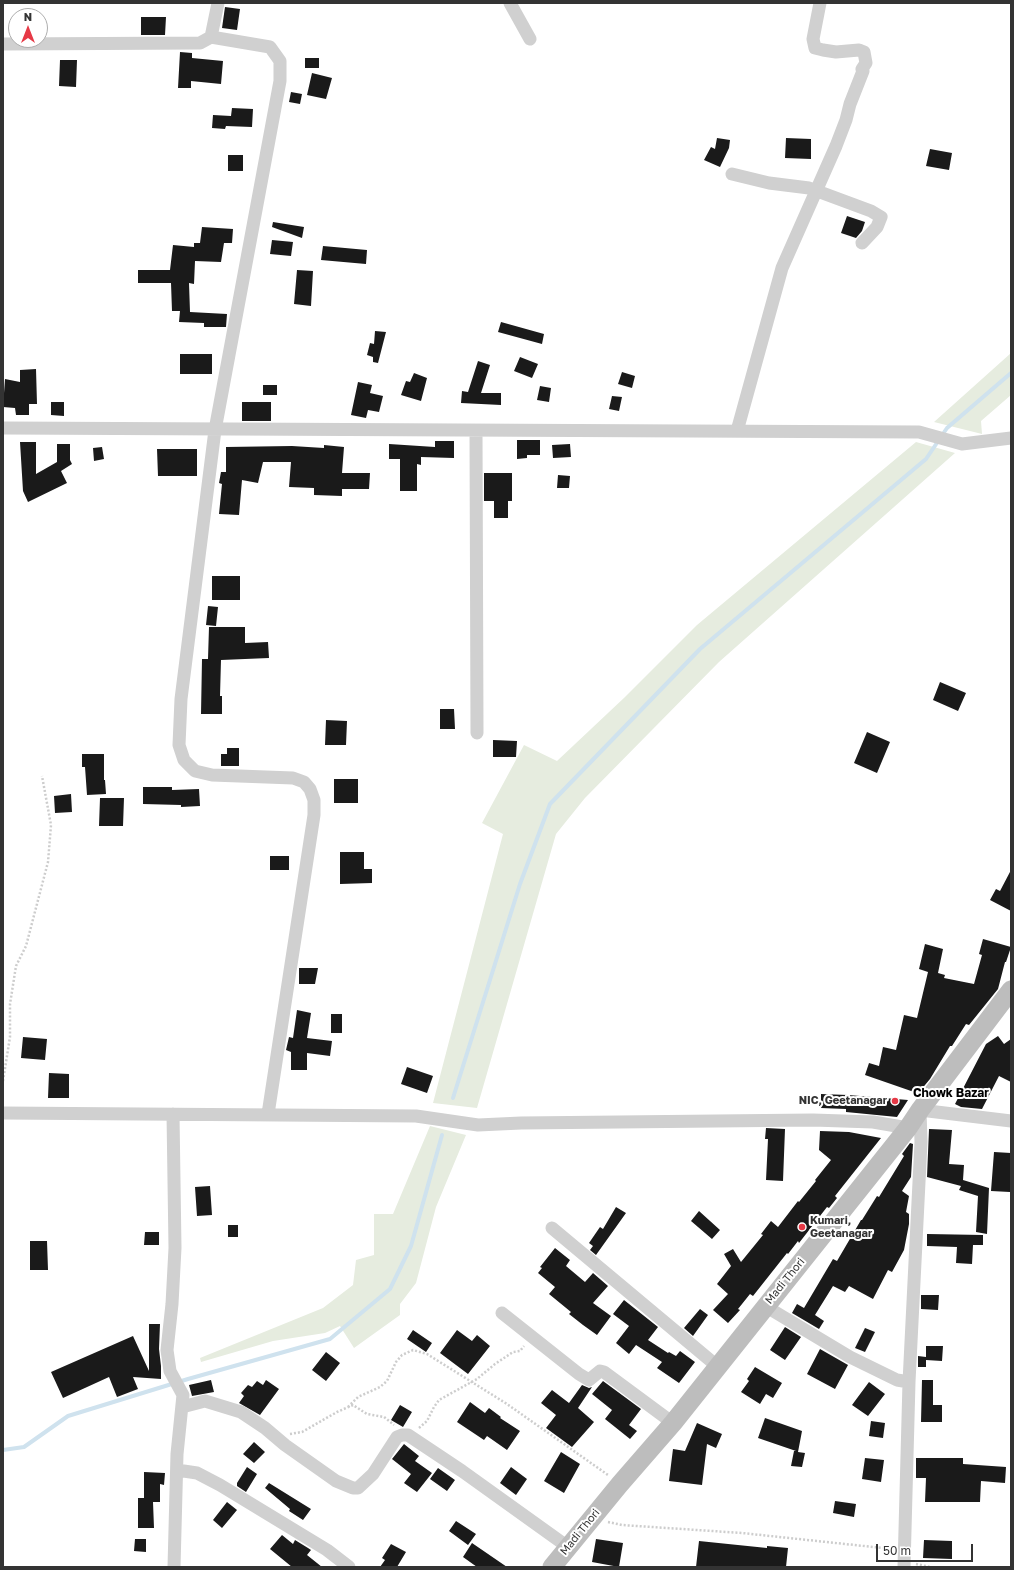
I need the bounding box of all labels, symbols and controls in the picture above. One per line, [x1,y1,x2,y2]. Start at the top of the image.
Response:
north arrow [8,8,48,48]
text: N [24,10,32,23]
district label: Chowk Bazar [913,1086,989,1100]
place label: NIC, Geetanagar [799,1094,887,1108]
marker: NIC, Geetanagar [890,1096,900,1106]
place label: Kumari, Geetanagar [810,1214,872,1240]
marker: Kumari, Geetanagar [797,1222,807,1232]
street label: Madi Thori [762,1255,808,1307]
street label: Madi Thori [557,1506,603,1558]
scale bar [878,1536,975,1562]
text: 50 m [883,1543,911,1558]

